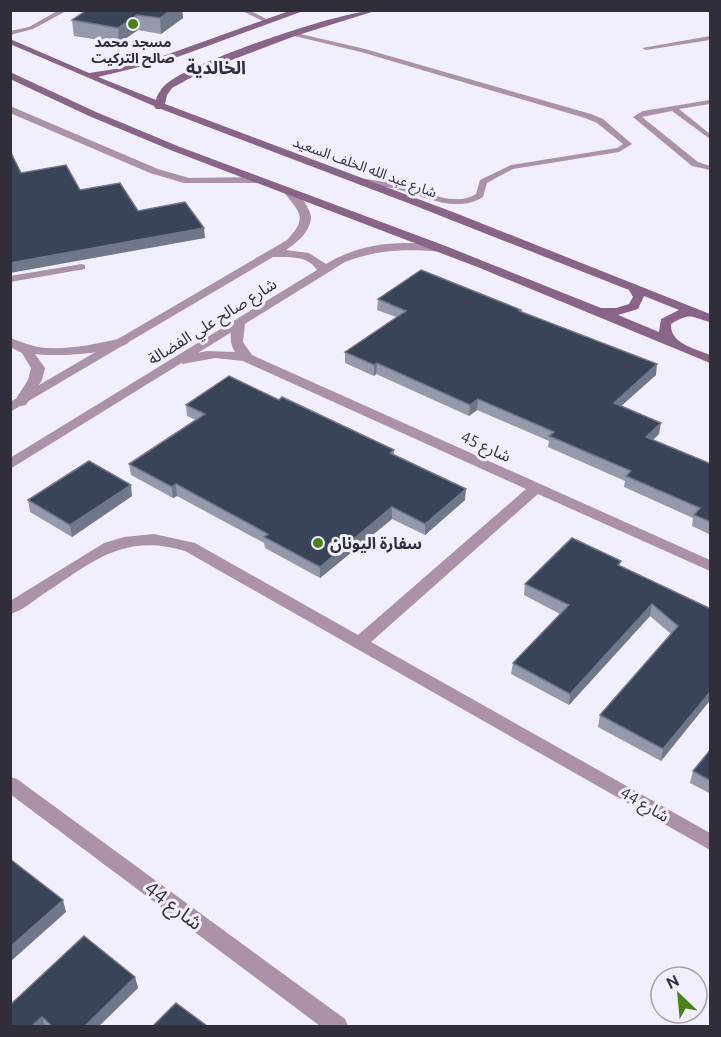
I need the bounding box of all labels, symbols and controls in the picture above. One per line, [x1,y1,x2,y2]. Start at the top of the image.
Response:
marker: مسجد محمد صالح التركيت [126,17,140,31]
place label: مسجد محمد صالح التركيت [91,34,175,68]
district label: الخالدية [186,57,246,78]
street label: شارع عبد الله الخلف السعيد [290,134,439,203]
street label: شارع صالح علي الفضالة [144,274,282,371]
street label: شارع 45 [457,427,514,469]
place label: سفارة اليونان [330,534,422,553]
marker: سفارة اليونان [311,536,325,550]
street label: شارع 44 [616,783,672,828]
street label: شارع 44 [138,876,207,937]
north arrow [649,965,709,1025]
text: N [663,971,682,992]

